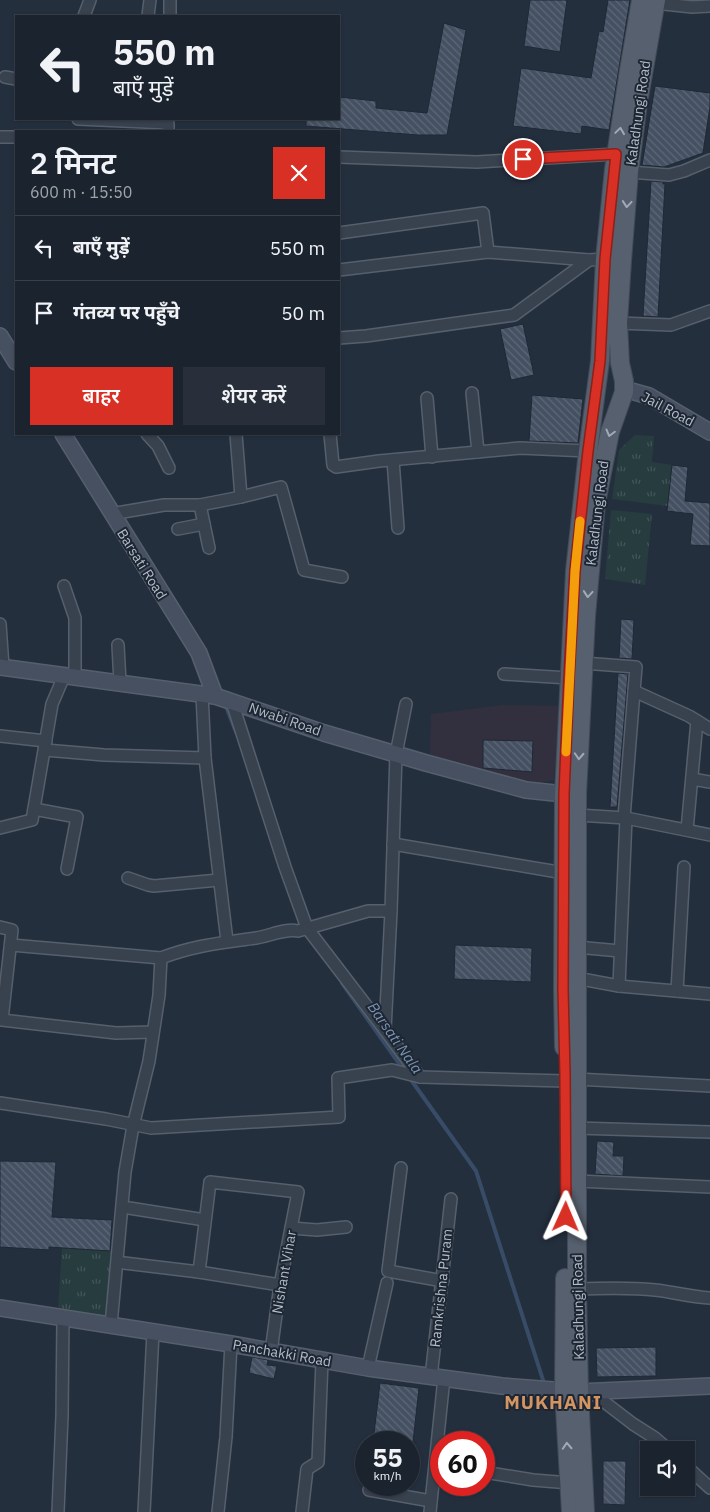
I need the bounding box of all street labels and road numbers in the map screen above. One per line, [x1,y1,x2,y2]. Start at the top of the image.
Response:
street label: Kaladhungi Road [622,59,654,167]
street label: Jail Road [638,388,698,430]
street label: Kaladhungi Road [582,459,612,567]
street label: Barsati Road [113,525,171,603]
street label: Nwabi Road [247,698,323,740]
street label: Ramkrishna Puram [426,1228,456,1348]
street label: Nishant Vihar [268,1229,300,1315]
street label: Kaladhungi Road [568,1254,588,1360]
street label: Panchakki Road [231,1335,333,1371]

